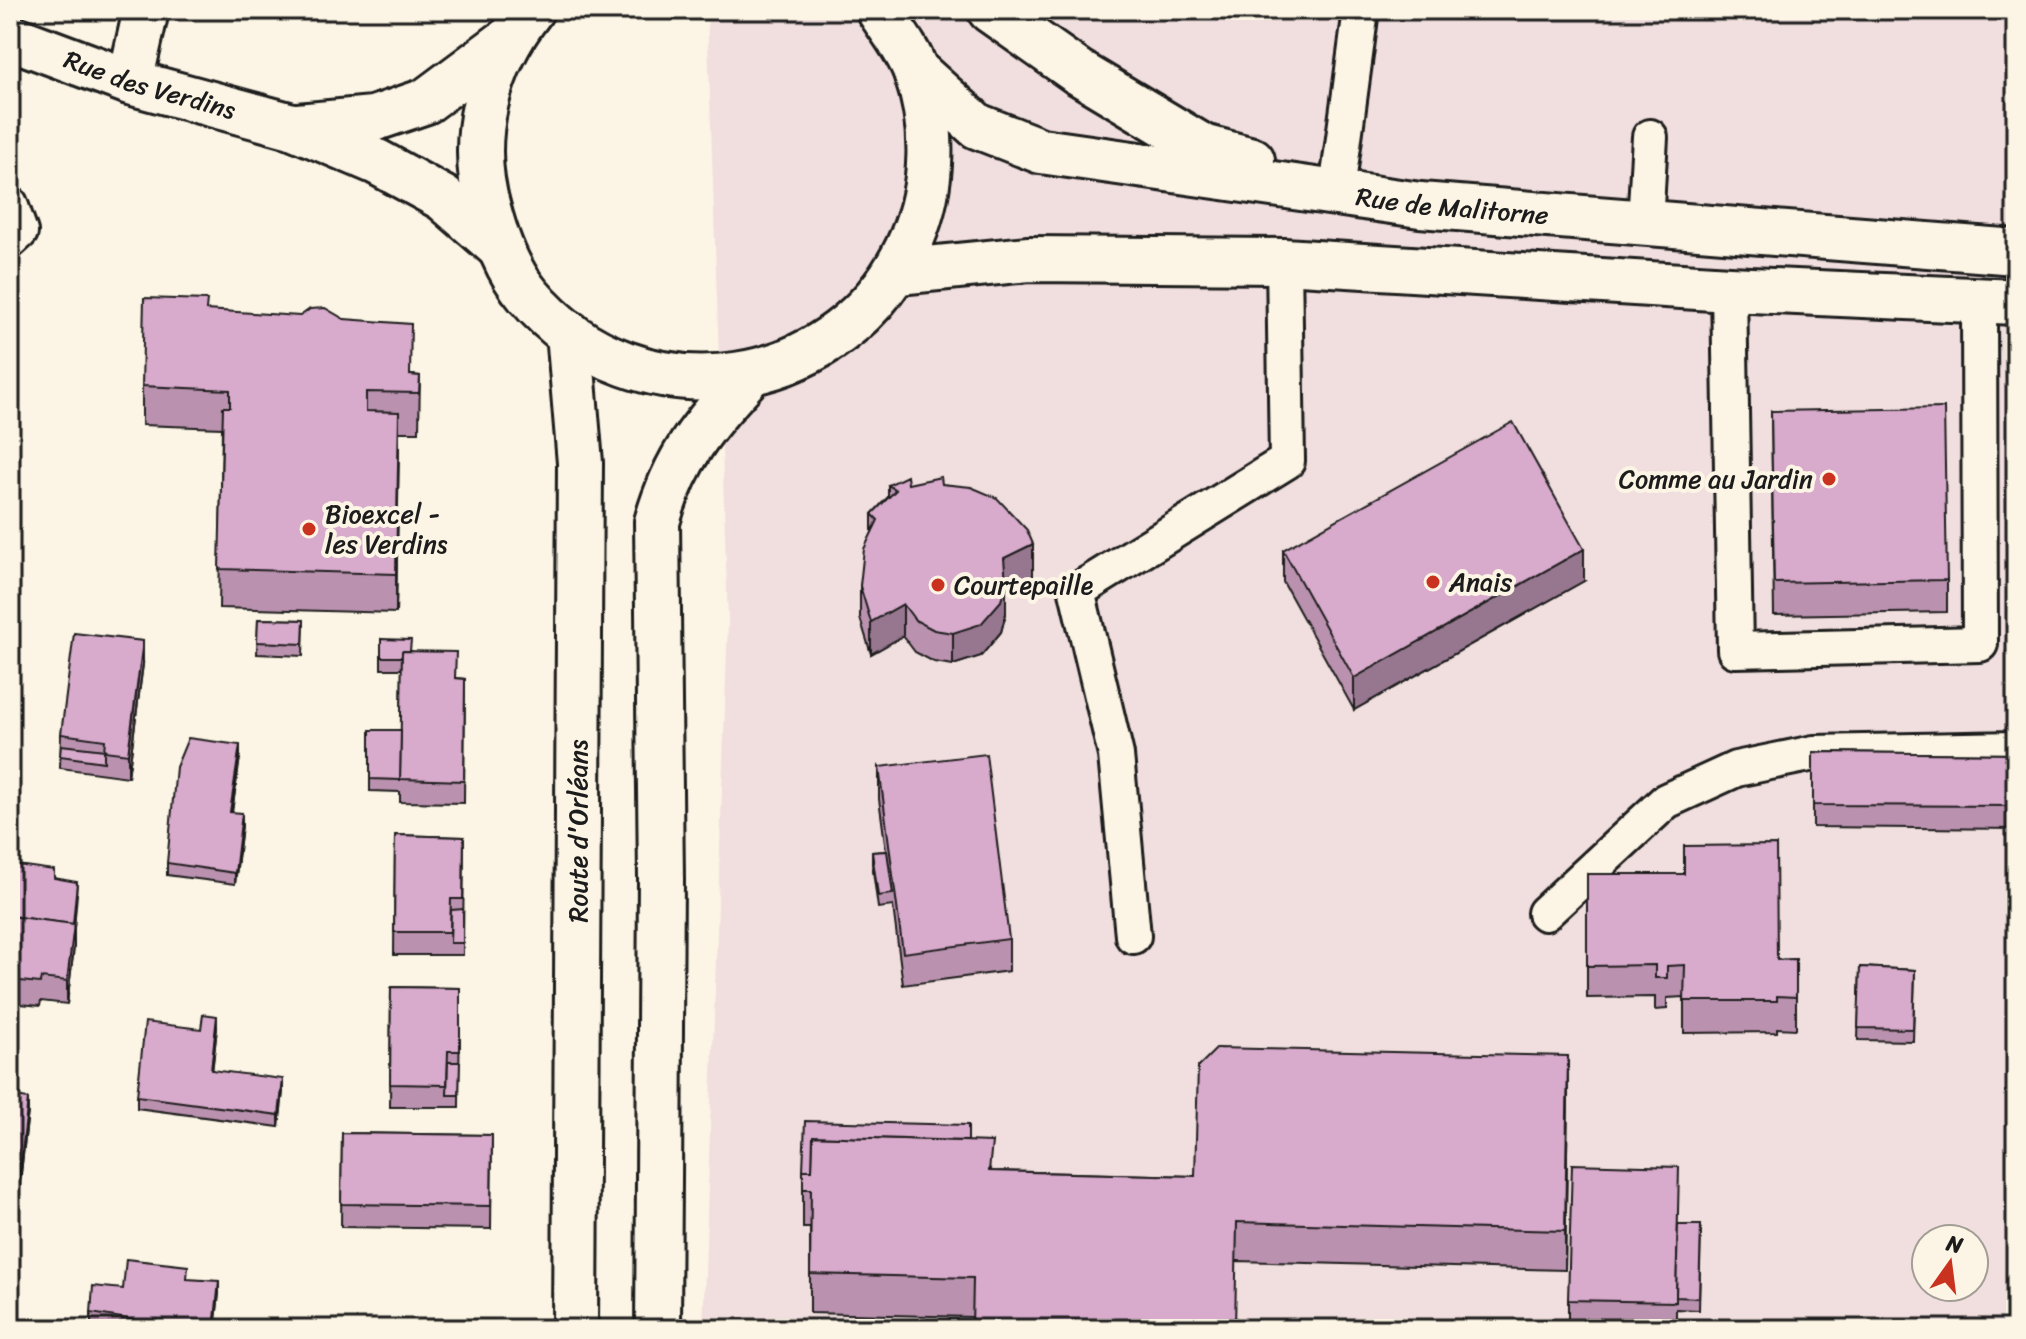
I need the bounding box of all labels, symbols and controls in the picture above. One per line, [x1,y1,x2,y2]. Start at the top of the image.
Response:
street label: Rue des Verdins [57,36,241,133]
street label: Rue de Malitorne [1353,173,1550,238]
place label: Comme au Jardin [1619,456,1813,502]
marker: Comme au Jardin [1820,470,1838,488]
place label: Bioexcel - les Verdins [325,491,448,567]
marker: Bioexcel - les Verdins [300,520,318,538]
place label: Anais [1448,559,1512,605]
place label: Courtepaille [954,562,1094,608]
marker: Anais [1424,573,1442,591]
marker: Courtepaille [929,576,947,594]
street label: Route d'Orléans [555,739,601,923]
north arrow [1910,1223,1990,1303]
text: N [1942,1223,1968,1265]

